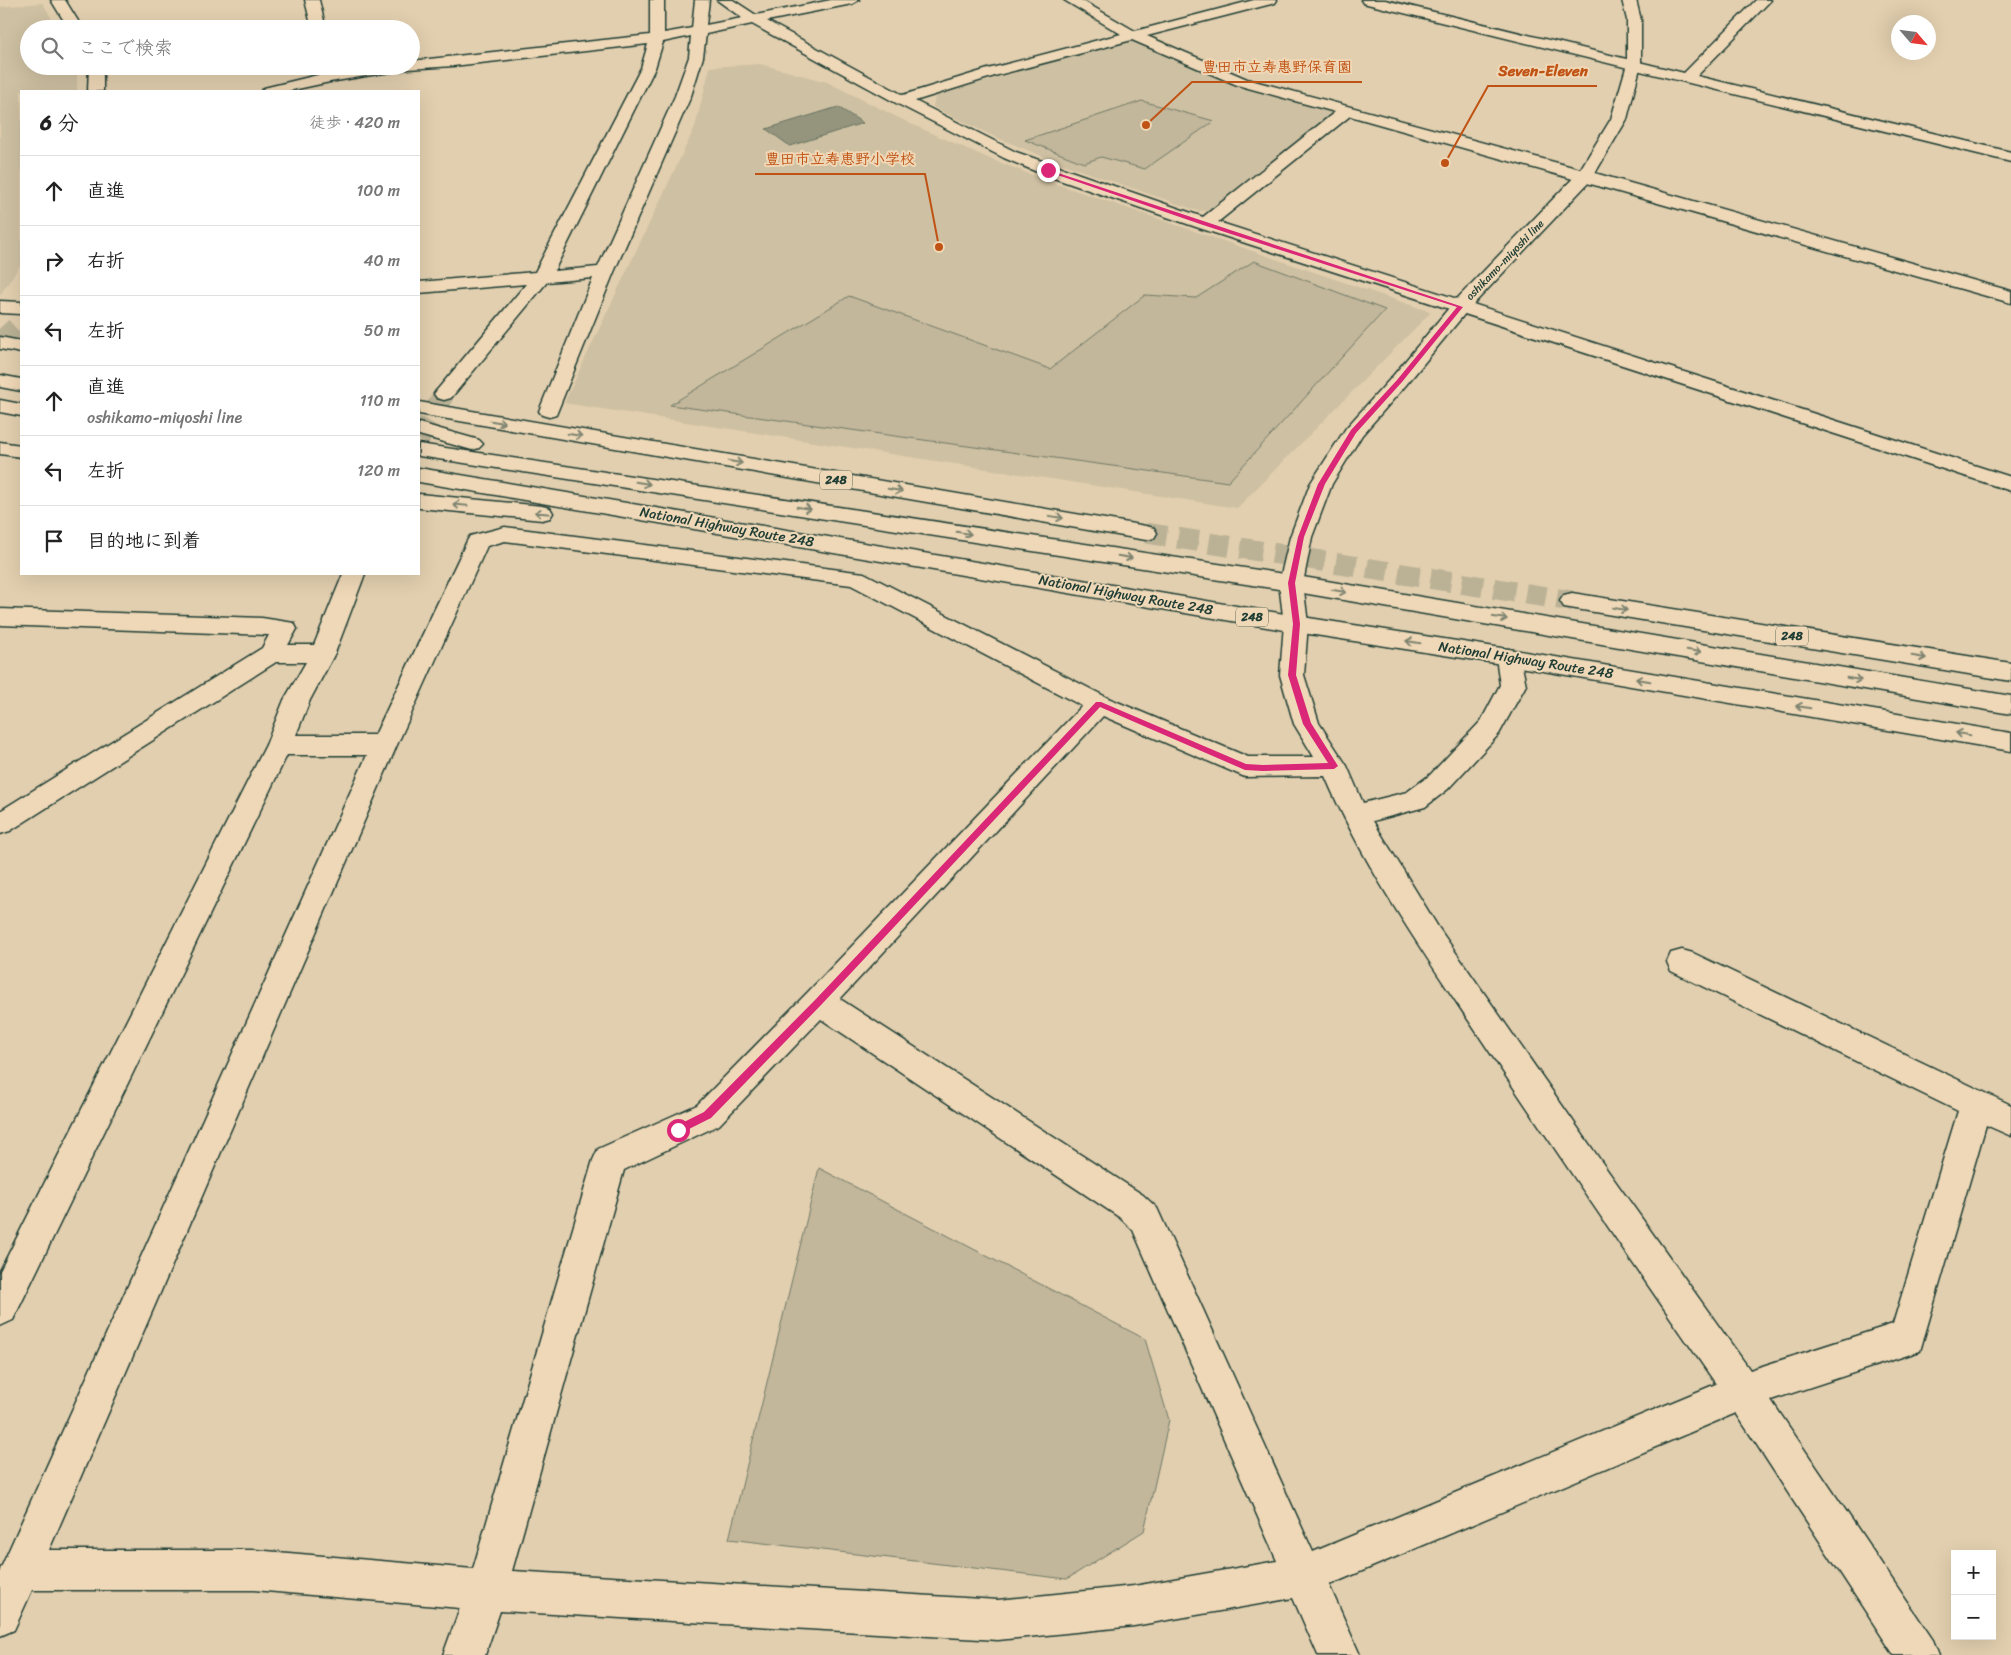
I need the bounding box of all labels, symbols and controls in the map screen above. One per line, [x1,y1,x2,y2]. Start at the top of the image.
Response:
north arrow [1891,15,1936,60]
search box [20,20,420,75]
text: ここで検索 [78,31,173,64]
icon: search [38,34,66,62]
callout: 豊田市立寿惠野保育園 [1192,52,1362,82]
text: 豊田市立寿惠野保育園 [1202,54,1352,80]
callout: Seven-Eleven [1488,56,1597,86]
text: Seven-Eleven [1497,58,1589,84]
text: 6 分 [40,104,78,142]
text: 徒歩 · 420 m [310,108,400,137]
callout: 豊田市立寿恵野小学校 [755,144,925,174]
text: 豊田市立寿恵野小学校 [765,146,915,172]
route end [1037,159,1060,182]
text: 直進 [87,174,125,207]
text: 100 m [356,176,400,205]
icon: ahead [40,177,68,205]
street label: oshikamo-miyoshi line [1461,215,1549,305]
text: 右折 [87,244,125,277]
text: 40 m [363,246,400,275]
icon: right [40,247,68,275]
text: 左折 [87,314,125,347]
text: 50 m [364,316,400,345]
icon: left [40,317,68,345]
text: 直進 [87,370,125,403]
text: 110 m [360,386,400,415]
icon: ahead [40,387,68,415]
text: oshikamo-miyoshi line [87,403,242,432]
one-way arrow [489,417,505,427]
one-way arrow [567,430,583,440]
text: 左折 [87,454,125,487]
text: 120 m [357,456,400,485]
icon: left [40,457,68,485]
one-way arrow [727,458,743,468]
road number: 248 [820,470,852,490]
one-way arrow [635,478,651,488]
one-way arrow [887,485,903,495]
street label: National Highway Route 248 [638,499,817,555]
one-way arrow [453,500,469,509]
one-way arrow [795,503,811,513]
one-way arrow [535,508,551,518]
one-way arrow [1047,513,1063,523]
text: 目的地に到着 [87,524,201,557]
icon: arrive [40,527,68,555]
one-way arrow [956,528,972,538]
one-way arrow [1116,553,1132,563]
street label: National Highway Route 248 [1037,567,1216,623]
one-way arrow [1331,587,1347,597]
one-way arrow [1612,604,1628,614]
road number: 248 [1236,608,1268,626]
one-way arrow [1491,614,1507,624]
road number: 248 [1776,626,1808,646]
street label: National Highway Route 248 [1437,634,1616,686]
one-way arrow [1405,637,1421,647]
one-way arrow [1686,647,1702,657]
one-way arrow [1911,652,1927,662]
one-way arrow [1635,674,1651,684]
one-way arrow [1846,674,1862,684]
one-way arrow [1795,701,1811,711]
one-way arrow [1955,729,1971,739]
route start [667,1119,690,1142]
map controls [1951,1550,1996,1640]
button: + [1951,1550,1996,1595]
button: − [1951,1595,1996,1640]

